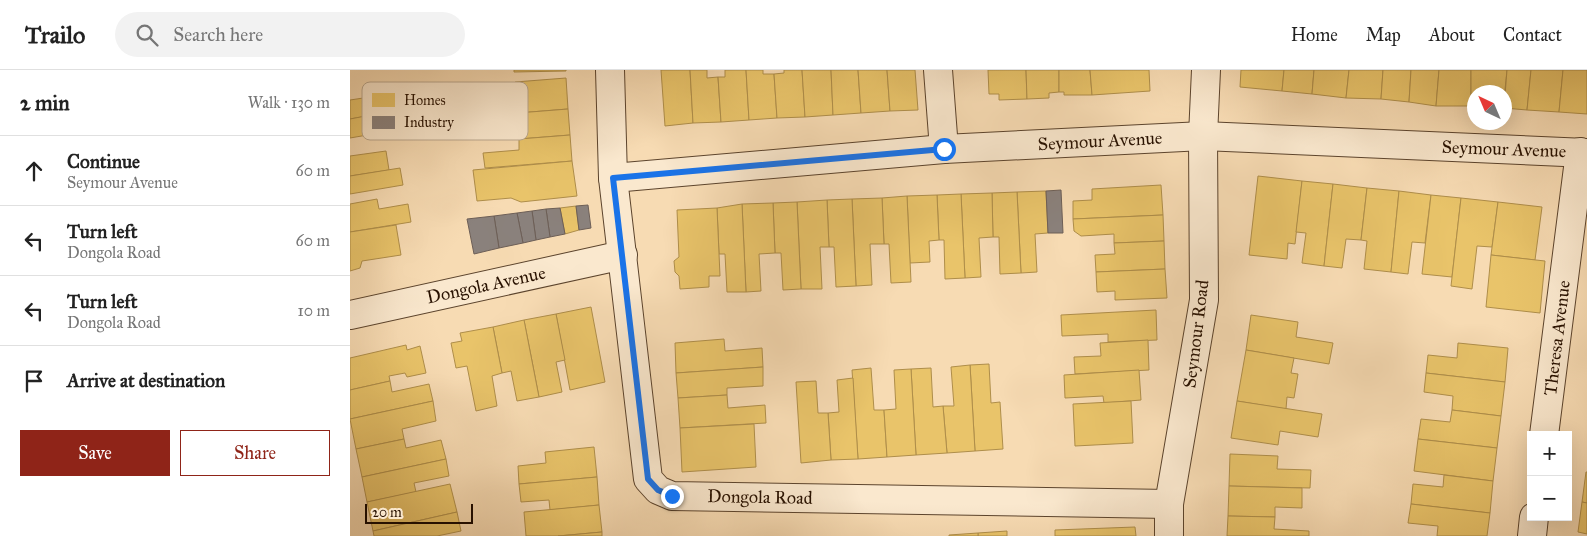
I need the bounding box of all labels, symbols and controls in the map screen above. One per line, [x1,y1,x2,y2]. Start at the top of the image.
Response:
search box [115,12,465,57]
text: Trailo [25,20,85,50]
icon: search [133,21,161,49]
text: Search here [173,23,263,46]
text: Home [1291,24,1338,46]
text: Map [1366,24,1401,46]
text: About [1429,24,1475,46]
text: Contact [1503,24,1562,46]
legend [362,82,528,140]
north arrow [1467,85,1512,130]
text: 2 min [20,90,70,116]
text: Homes [404,92,446,109]
text: Walk · 130 m [248,93,330,112]
text: Industry [404,114,454,131]
street label: Seymour Avenue [1037,127,1163,155]
street label: Seymour Avenue [1441,136,1567,162]
route start [933,138,956,161]
text: Continue [67,150,140,173]
icon: ahead [20,157,48,185]
text: 60 m [296,161,330,180]
text: Seymour Avenue [67,173,178,192]
text: Turn left [67,220,137,243]
icon: left [20,227,48,255]
text: 60 m [296,231,330,250]
text: Dongola Road [67,243,161,262]
street label: Dongola Avenue [424,262,548,309]
street label: Seymour Road [1178,279,1214,389]
street label: Theresa Avenue [1539,279,1575,397]
text: Turn left [67,290,137,313]
icon: left [20,297,48,325]
text: 10 m [298,301,330,320]
text: Dongola Road [67,313,161,332]
icon: arrive [20,367,48,395]
text: Arrive at destination [67,369,225,392]
button: Save [20,430,170,476]
button: Share [180,430,330,476]
map controls [1527,431,1572,521]
button: + [1527,431,1572,476]
button: − [1527,476,1572,521]
route end [661,485,684,508]
street label: Dongola Road [707,485,813,510]
scale bar [365,501,472,524]
text: 20 m [372,504,402,521]

